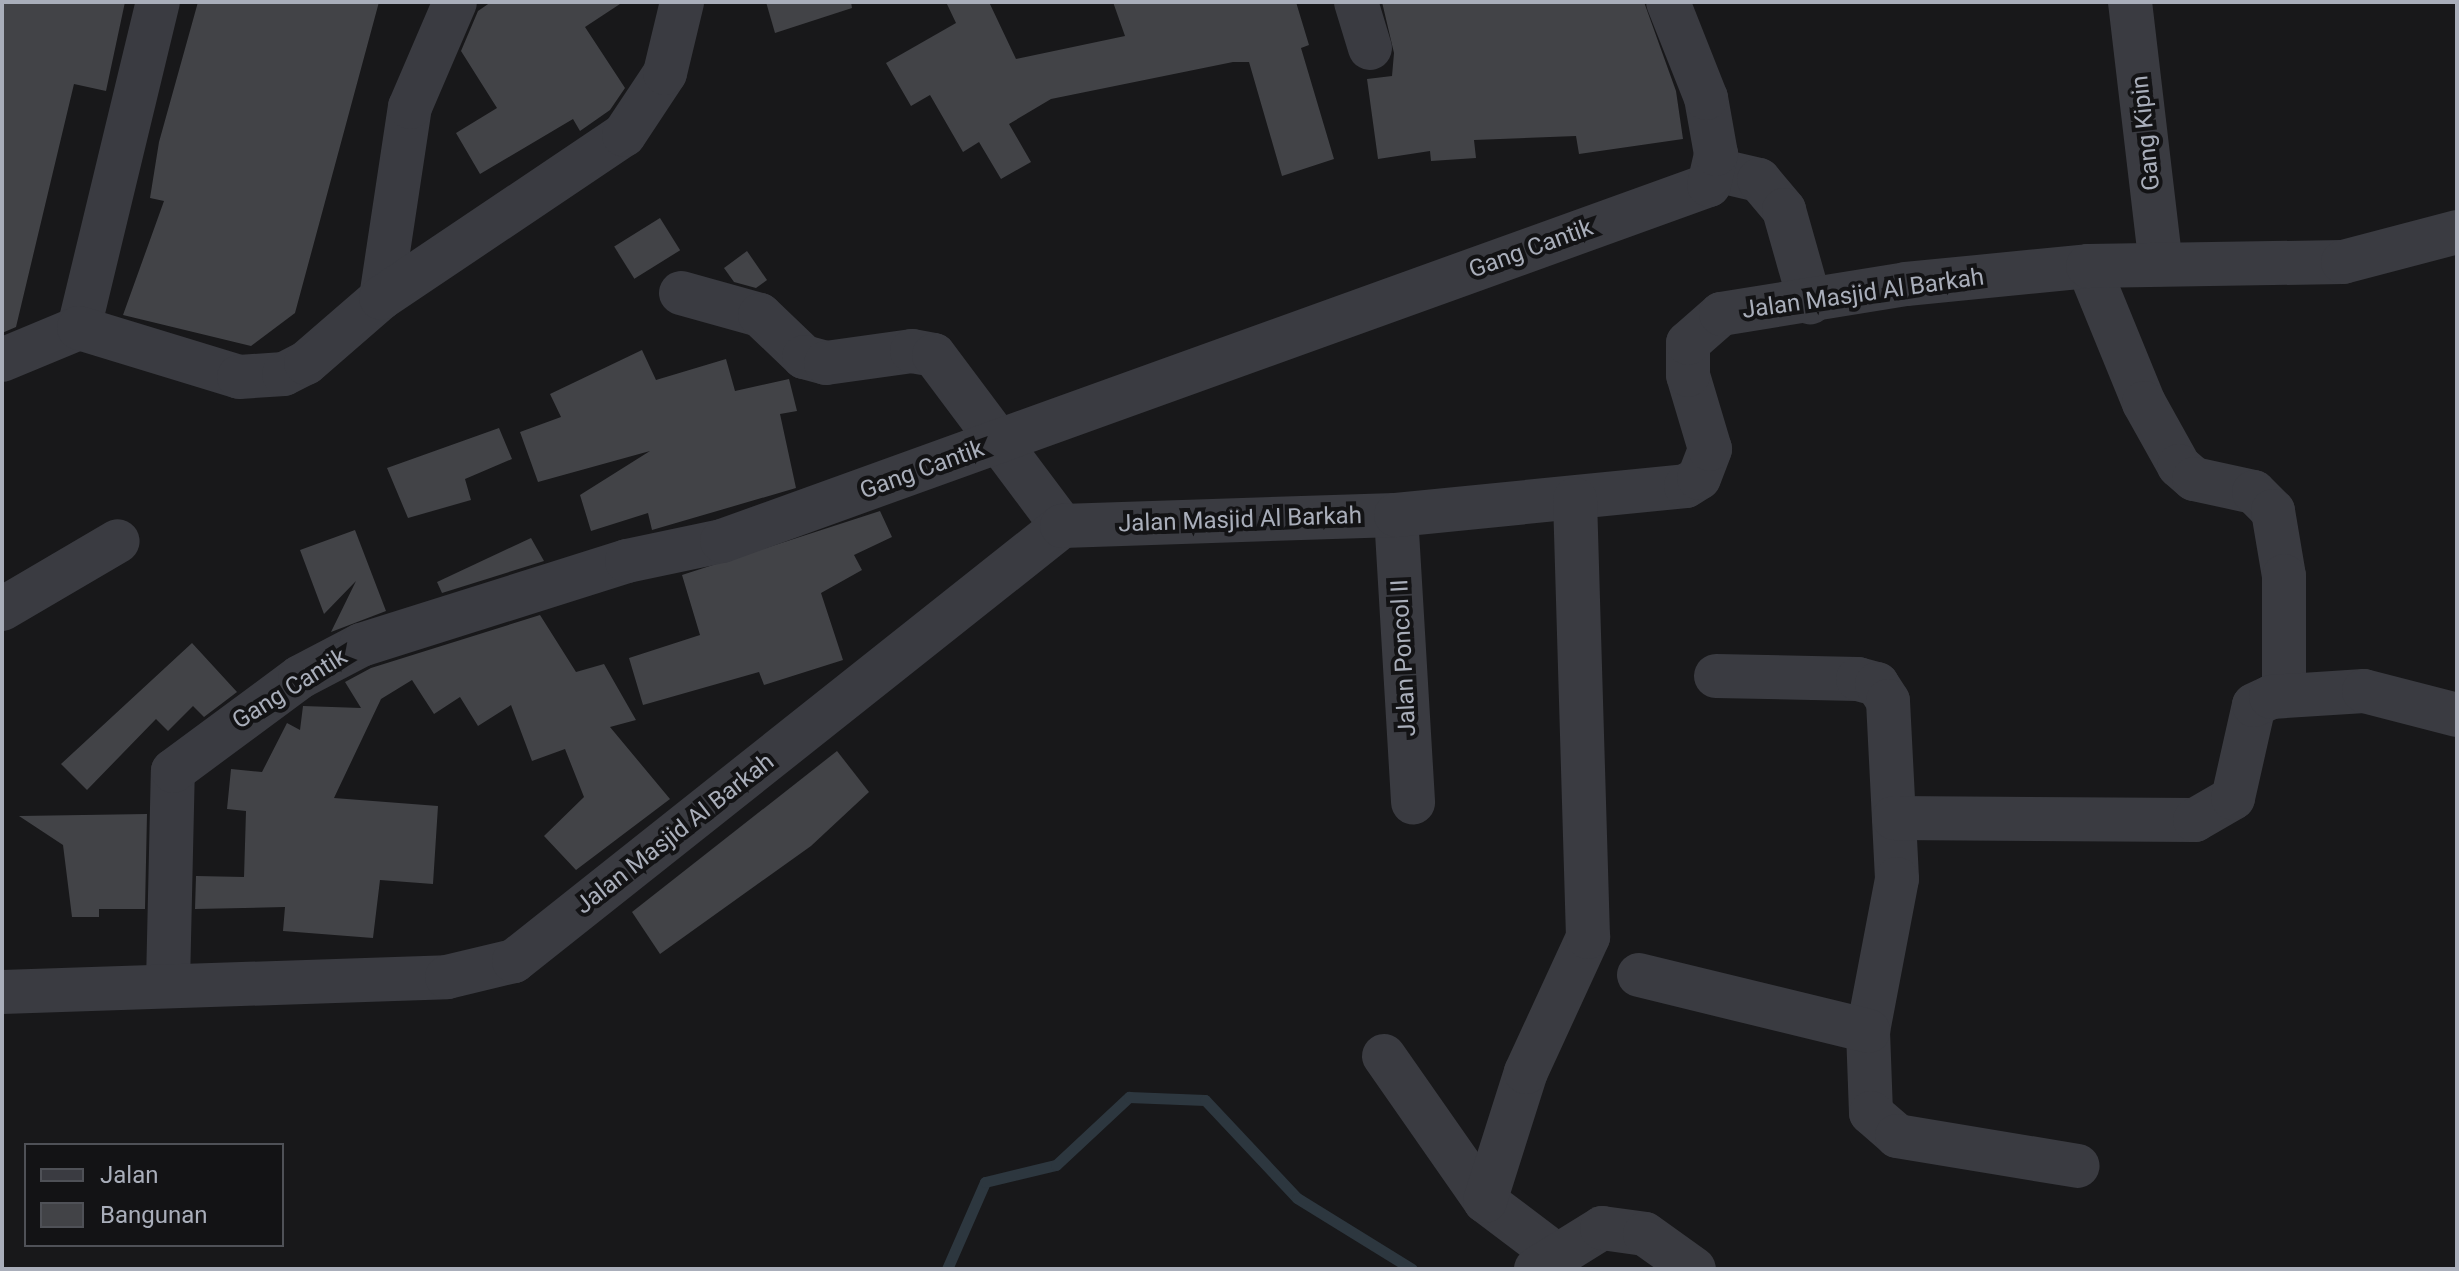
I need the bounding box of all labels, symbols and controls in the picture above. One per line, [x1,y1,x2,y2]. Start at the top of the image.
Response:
street label: Gang Kipin [2126,74,2166,192]
street label: Gang Cantik [1465,213,1597,285]
street label: Jalan Masjid Al Barkah [1740,263,1986,325]
street label: Gang Cantik [856,434,988,506]
street label: Jalan Masjid Al Barkah [1118,501,1362,539]
street label: Jalan Poncol II [1386,579,1422,737]
street label: Gang Cantik [227,642,353,736]
street label: Jalan Masjid Al Barkah [570,748,780,920]
legend [24,1143,284,1247]
text: Jalan [100,1161,158,1189]
text: Bangunan [100,1201,208,1229]

